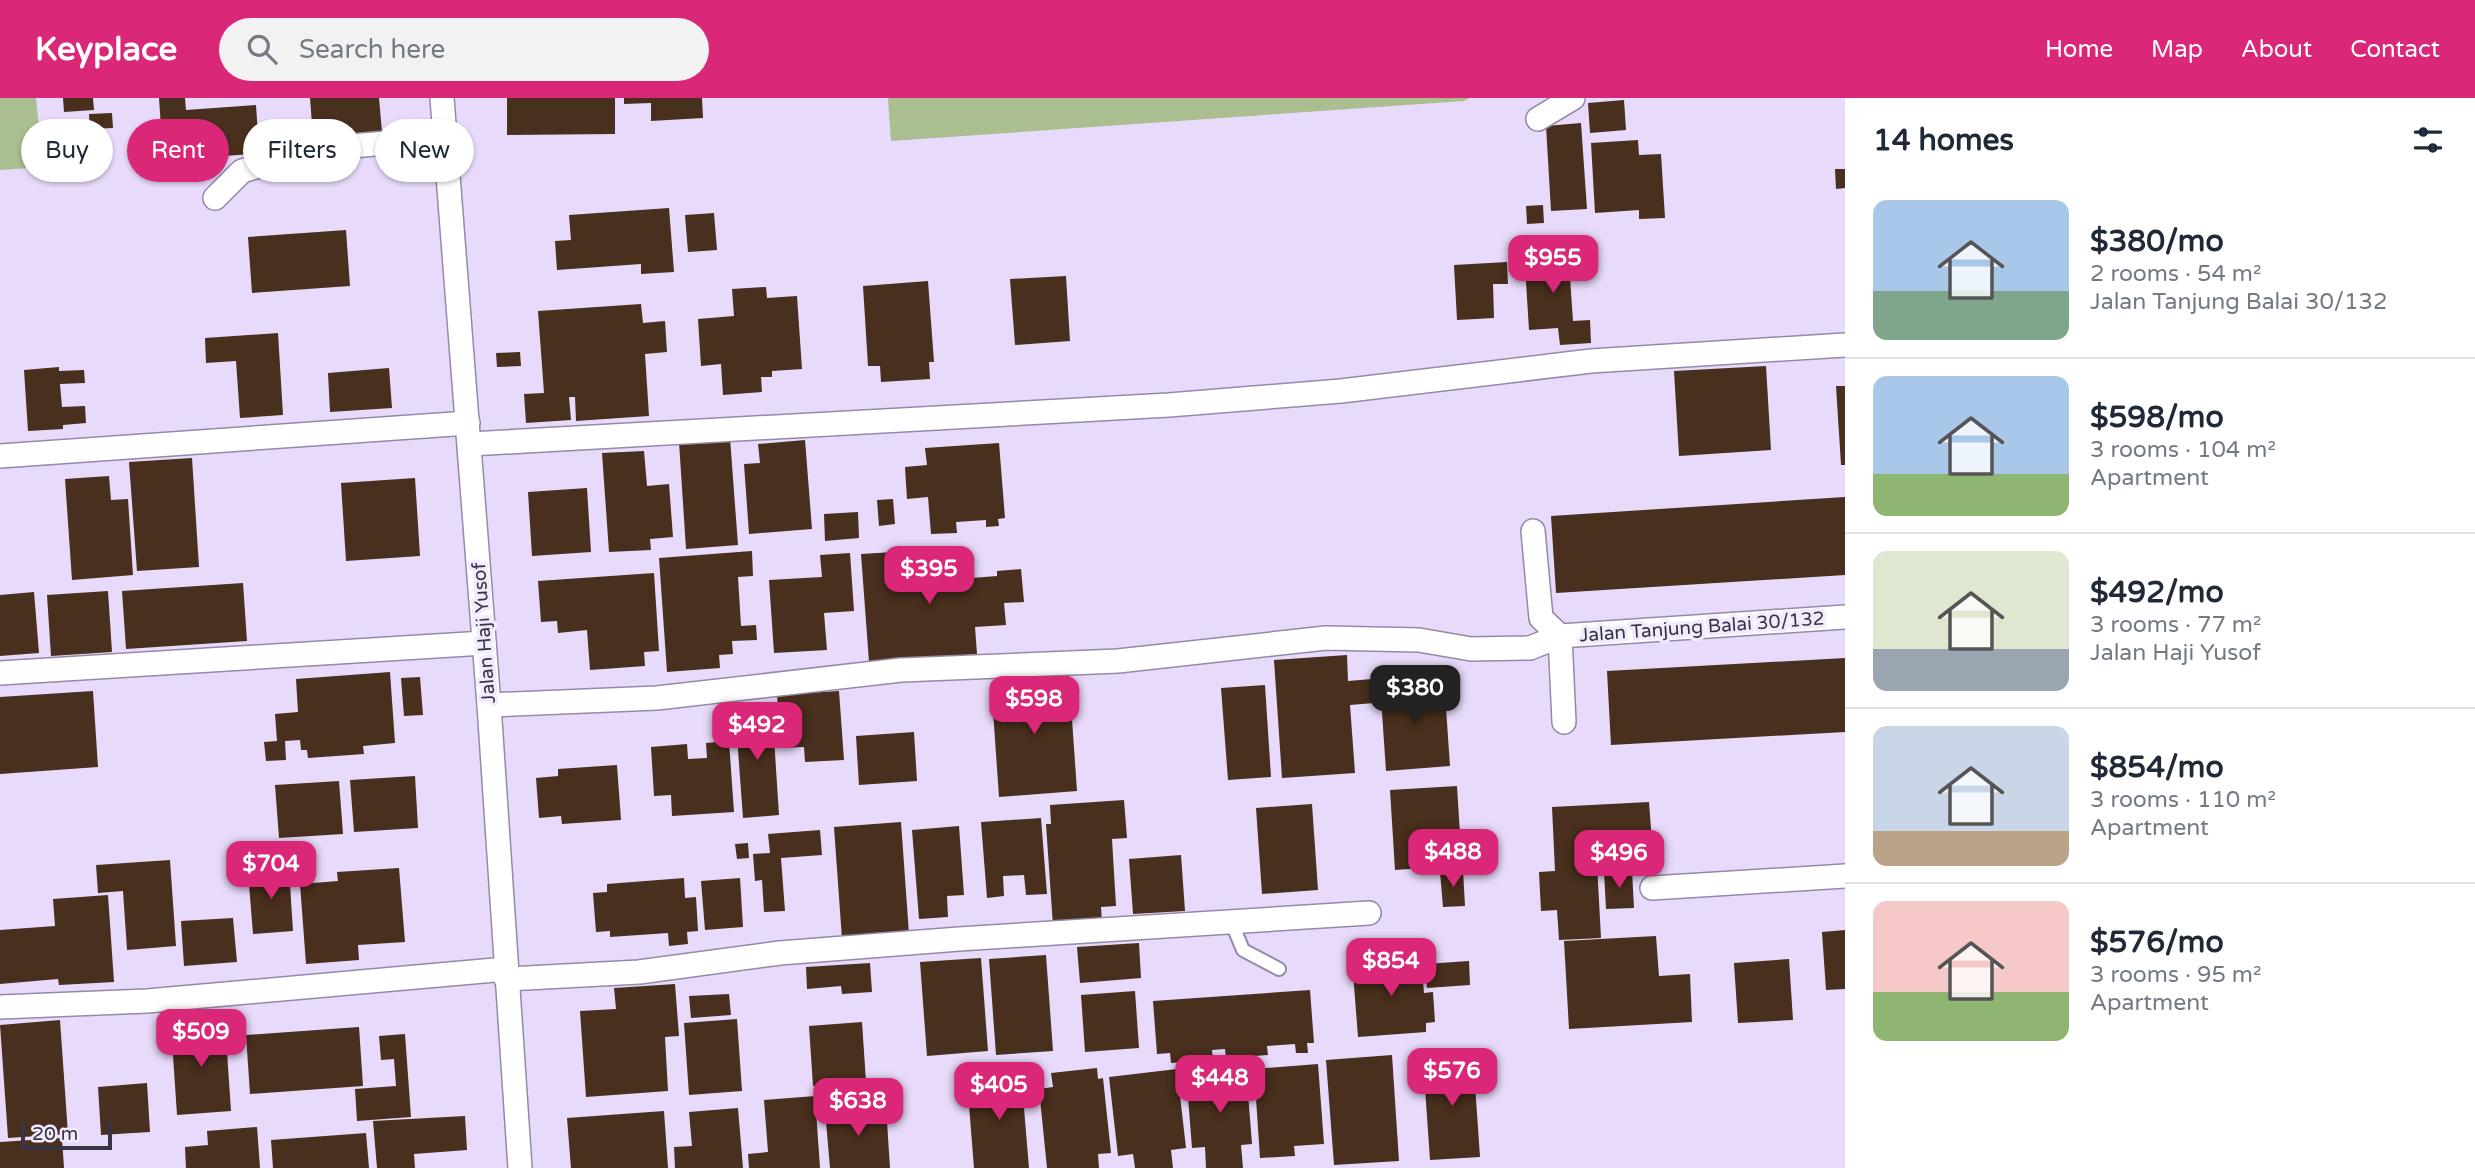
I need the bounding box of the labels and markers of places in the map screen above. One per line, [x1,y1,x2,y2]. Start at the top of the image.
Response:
pin: $955 [1512,236,1594,295]
pin: $395 [888,546,970,606]
pin: $380 [1374,666,1456,725]
pin: $598 [993,676,1075,736]
pin: $492 [716,702,798,762]
pin: $488 [1412,830,1494,889]
pin: $496 [1578,830,1660,890]
pin: $704 [230,842,312,901]
pin: $854 [1350,939,1432,998]
pin: $509 [160,1010,242,1069]
pin: $576 [1411,1048,1493,1108]
pin: $448 [1179,1056,1261,1115]
pin: $405 [958,1062,1040,1122]
pin: $638 [817,1079,899,1138]

